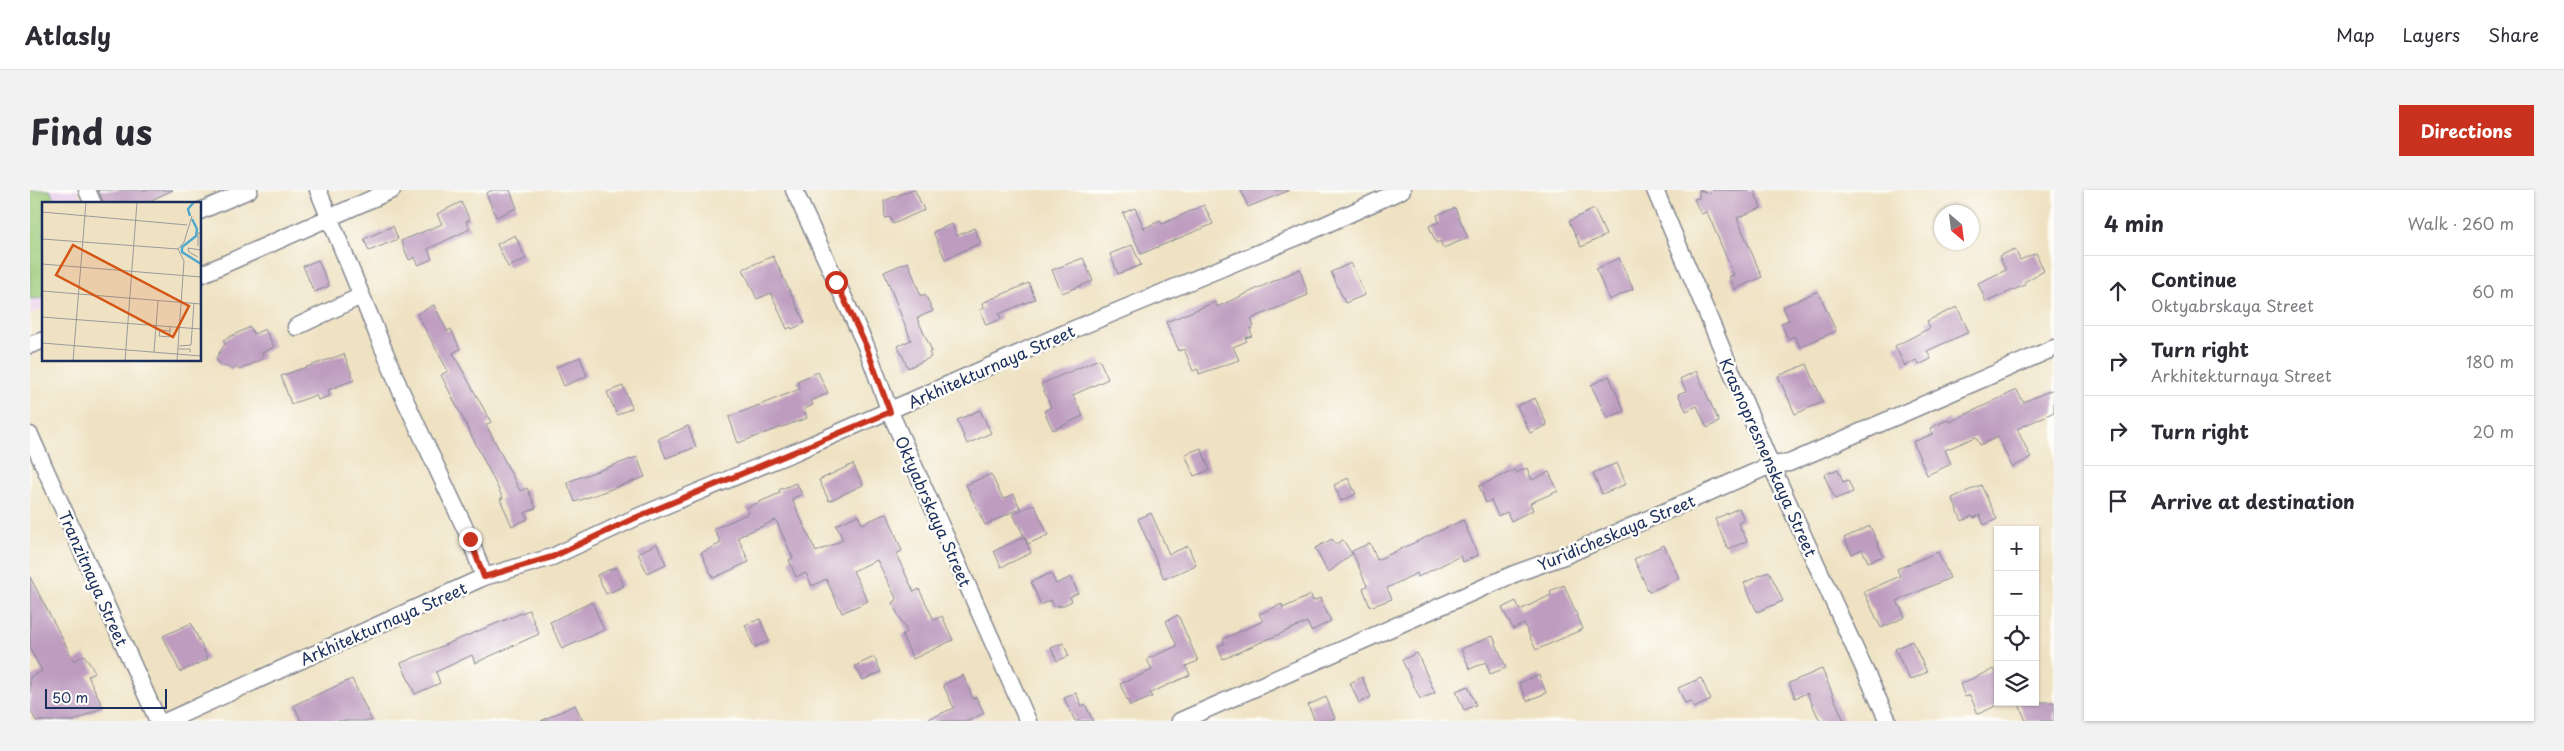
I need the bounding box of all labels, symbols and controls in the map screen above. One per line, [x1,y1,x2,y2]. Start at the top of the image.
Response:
text: Atlasly [25,17,111,53]
text: Map [2336,21,2375,48]
text: Layers [2403,21,2460,48]
text: Share [2488,21,2539,48]
text: Find us [30,104,152,157]
button: Directions [2399,105,2534,156]
inset map [42,202,201,361]
north arrow [1934,205,1979,250]
text: 4 min [2104,207,2164,239]
text: Walk · 260 m [2408,211,2514,235]
text: Continue [2151,265,2237,293]
route start [825,271,848,294]
icon: ahead [2104,277,2132,305]
text: 60 m [2472,279,2514,303]
text: Oktyabrskaya Street [2151,293,2314,317]
street label: Arkhitekturnaya Street [904,318,1079,414]
text: Turn right [2151,335,2249,363]
icon: right [2104,347,2132,375]
text: 180 m [2466,349,2514,373]
street label: Krasnopresnenskaya Street [1714,354,1824,561]
text: Arkhitekturnaya Street [2151,363,2331,387]
icon: right [2104,417,2132,445]
text: Turn right [2151,417,2249,445]
text: 20 m [2473,419,2514,443]
street label: Oktyabrskaya Street [890,432,978,591]
icon: arrive [2104,487,2132,515]
text: Arrive at destination [2151,487,2355,515]
street label: Yuridicheskaya Street [1533,488,1699,576]
street label: Tranzitnaya Street [53,506,135,650]
map controls [1994,526,2039,706]
button: + [1994,526,2039,571]
route end [459,528,482,551]
button: − [1994,571,2039,616]
street label: Arkhitekturnaya Street [296,575,471,671]
button: locate [1994,616,2039,661]
button: layers [1994,661,2039,706]
scale bar [45,686,168,709]
text: 50 m [52,687,88,708]

